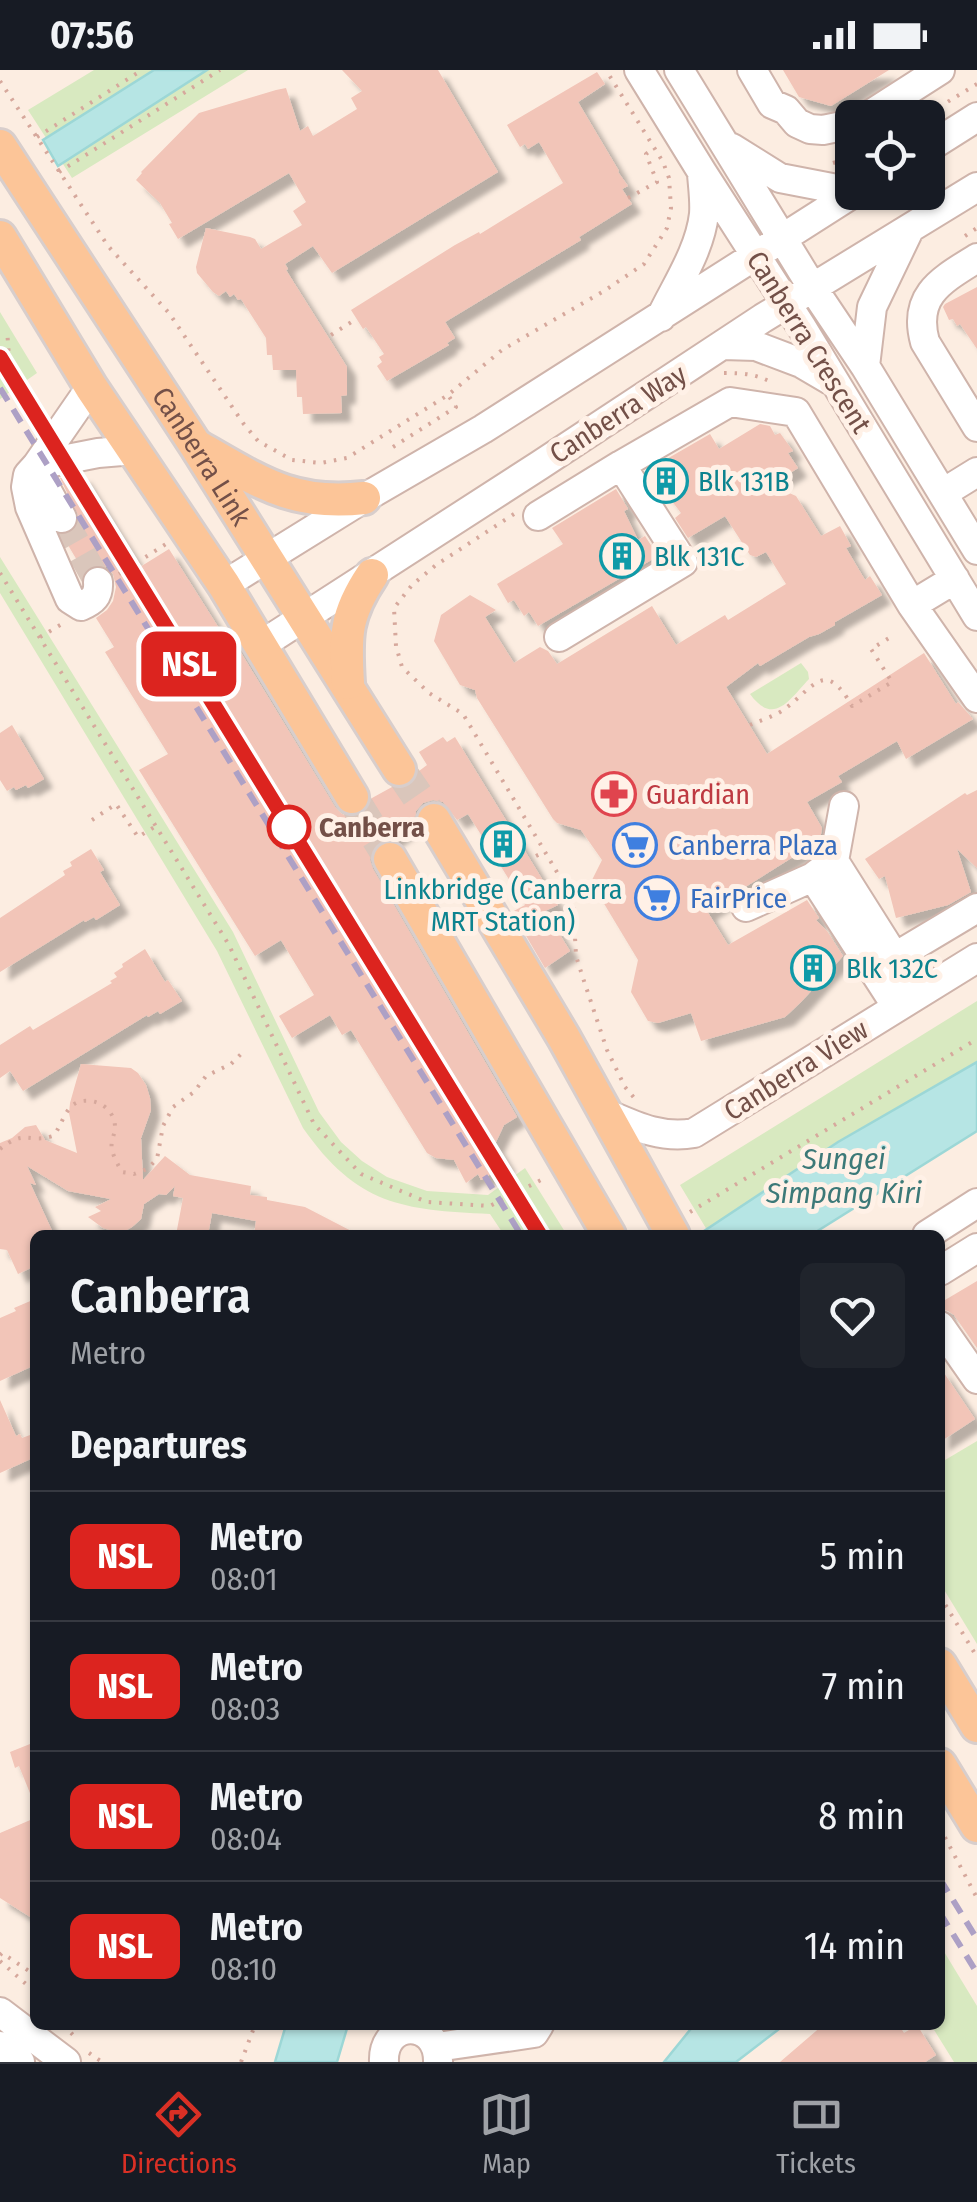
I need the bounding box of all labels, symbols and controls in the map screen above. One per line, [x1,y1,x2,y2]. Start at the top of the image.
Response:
text: 07:56 [50,12,134,58]
map controls [835,100,945,210]
button: locate [835,100,945,210]
street label: Canberra Crescent [740,245,879,440]
street label: Canberra Way [544,357,693,470]
street label: Canberra Link [145,381,259,532]
building icon: Blk 131B [643,458,689,504]
place label: Blk 131B [698,465,789,498]
building icon: Blk 131C [599,533,645,579]
place label: Blk 131C [654,540,744,573]
line badge: NSL [132,632,246,696]
text: NSL [161,643,217,685]
pharmacy icon: Guardian [591,771,637,817]
place label: Guardian [646,778,750,811]
marker: Canberra [268,806,310,848]
place label: Canberra [319,811,425,844]
building icon: Linkbridge (Canberra MRT Station) [480,821,526,867]
supermarket icon: Canberra Plaza [612,822,658,868]
place label: Canberra Plaza [668,829,838,862]
place label: Linkbridge (Canberra MRT Station) [384,873,622,938]
supermarket icon: FairPrice [634,875,680,921]
place label: FairPrice [690,882,787,915]
building icon: Blk 132C [790,945,836,991]
place label: Blk 132C [846,952,938,985]
street label: Canberra View [718,1013,874,1127]
water label: Sungei Simpang Kiri [765,1141,923,1211]
button: heart [800,1263,905,1368]
text: Canberra [70,1267,251,1325]
text: Metro [70,1334,146,1372]
text: Departures [70,1422,247,1468]
text: Metro [210,1514,303,1560]
text: 5 min [820,1533,905,1579]
text: NSL [97,1535,153,1577]
text: 08:01 [210,1560,278,1598]
text: Metro [210,1644,303,1690]
text: 7 min [822,1663,905,1709]
text: NSL [97,1665,153,1707]
text: 08:03 [210,1690,280,1728]
text: Metro [210,1774,303,1820]
text: 8 min [818,1793,905,1839]
text: NSL [97,1795,153,1837]
text: 08:04 [210,1820,282,1858]
text: Metro [210,1904,303,1950]
text: 14 min [804,1923,905,1969]
text: NSL [97,1925,153,1967]
text: 08:10 [210,1950,277,1988]
tab: Directions [121,2087,237,2180]
tab: Map [479,2087,534,2180]
tab: Tickets [776,2087,856,2180]

